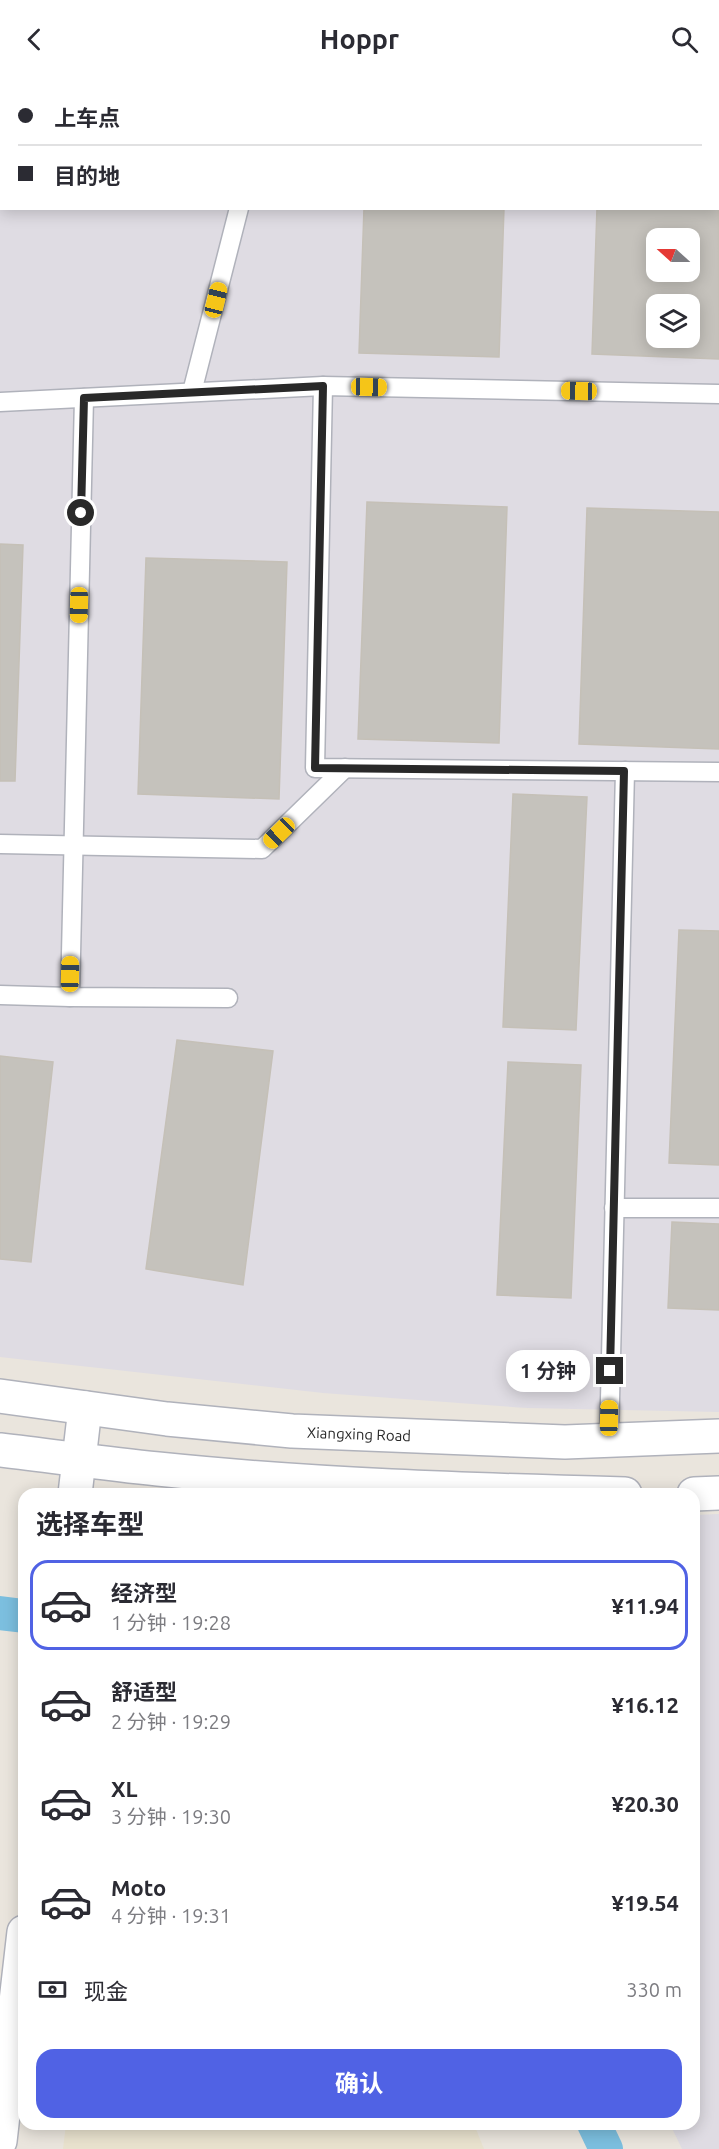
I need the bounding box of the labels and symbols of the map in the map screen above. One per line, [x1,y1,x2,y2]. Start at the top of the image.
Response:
north arrow [646,228,700,282]
car [203,280,229,320]
car [351,378,387,396]
car [561,382,597,400]
route start [67,499,94,526]
car [70,587,88,623]
car [260,814,298,852]
car [61,956,79,992]
callout: 1 分钟 [505,1350,589,1392]
route end [596,1357,623,1384]
car [600,1400,618,1436]
street label: Xiangxing Road [307,1424,411,1444]

